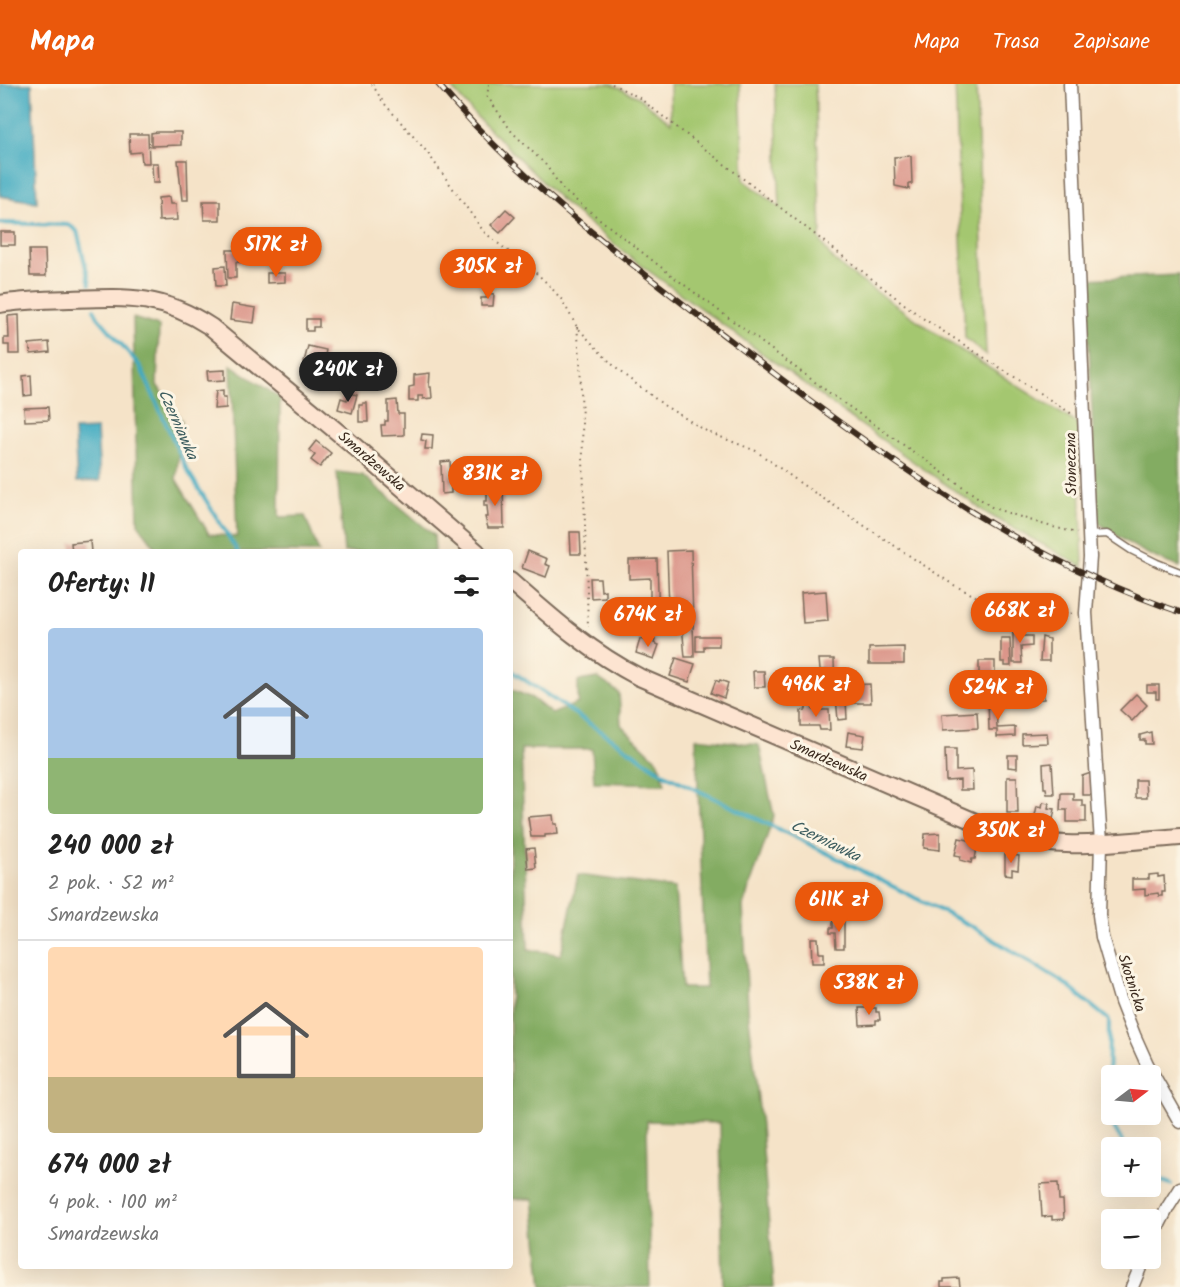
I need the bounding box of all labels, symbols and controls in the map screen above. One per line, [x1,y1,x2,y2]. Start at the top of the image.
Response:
text: Mapa [30,20,95,65]
text: Mapa [914,26,960,59]
text: Trasa [993,26,1040,59]
text: Zapisane [1073,26,1150,59]
pin: 517K zł [221,227,331,278]
text: 517K zł [245,230,307,262]
pin: 305K zł [433,249,543,300]
text: 305K zł [454,252,522,284]
pin: 240K zł [293,352,403,403]
text: 240K zł [313,355,383,387]
water label: Czerniawka [151,385,205,465]
street label: Smardzewska [332,425,411,498]
street label: Słoneczna [1059,432,1085,496]
pin: 831K zł [440,456,550,507]
text: 831K zł [462,459,528,491]
text: Oferty: 11 [48,564,155,606]
icon: filters [450,569,483,602]
pin: 668K zł [965,593,1075,644]
text: 668K zł [985,596,1055,628]
pin: 674K zł [593,597,703,648]
text: 674K zł [614,600,682,632]
icon: home [212,667,320,775]
pin: 496K zł [761,667,871,718]
text: 496K zł [782,670,850,702]
pin: 524K zł [943,670,1053,721]
text: 524K zł [963,673,1033,705]
street label: Smardzewska [786,733,872,789]
pin: 350K zł [956,813,1066,864]
water label: Czerniawka [786,814,866,870]
text: 350K zł [977,816,1045,848]
text: 240 000 zł [48,826,173,868]
text: 2 pok. · 52 m² [48,868,174,900]
pin: 611K zł [784,882,894,933]
text: 611K zł [809,885,869,917]
text: Smardzewska [48,900,159,932]
street label: Skotnicka [1110,951,1152,1016]
pin: 538K zł [814,965,924,1016]
text: 538K zł [834,968,904,1000]
icon: home [212,986,320,1094]
north arrow [1101,1065,1161,1125]
map controls [1101,1065,1161,1269]
button: + [1101,1137,1161,1197]
text: 674 000 zł [48,1145,171,1187]
text: 4 pok. · 100 m² [48,1187,177,1219]
button: − [1101,1209,1161,1269]
text: Smardzewska [48,1219,159,1251]

